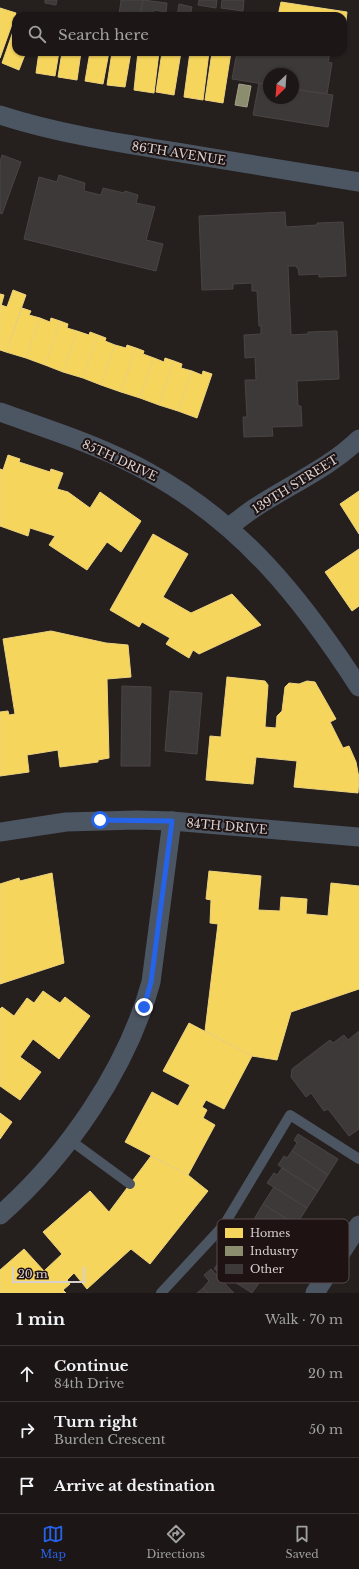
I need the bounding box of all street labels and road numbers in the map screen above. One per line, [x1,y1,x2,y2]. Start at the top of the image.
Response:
street label: 86TH AVENUE [131,138,227,168]
street label: 85TH DRIVE [80,436,160,484]
street label: 139TH STREET [249,451,341,516]
street label: 84TH DRIVE [186,815,268,837]

